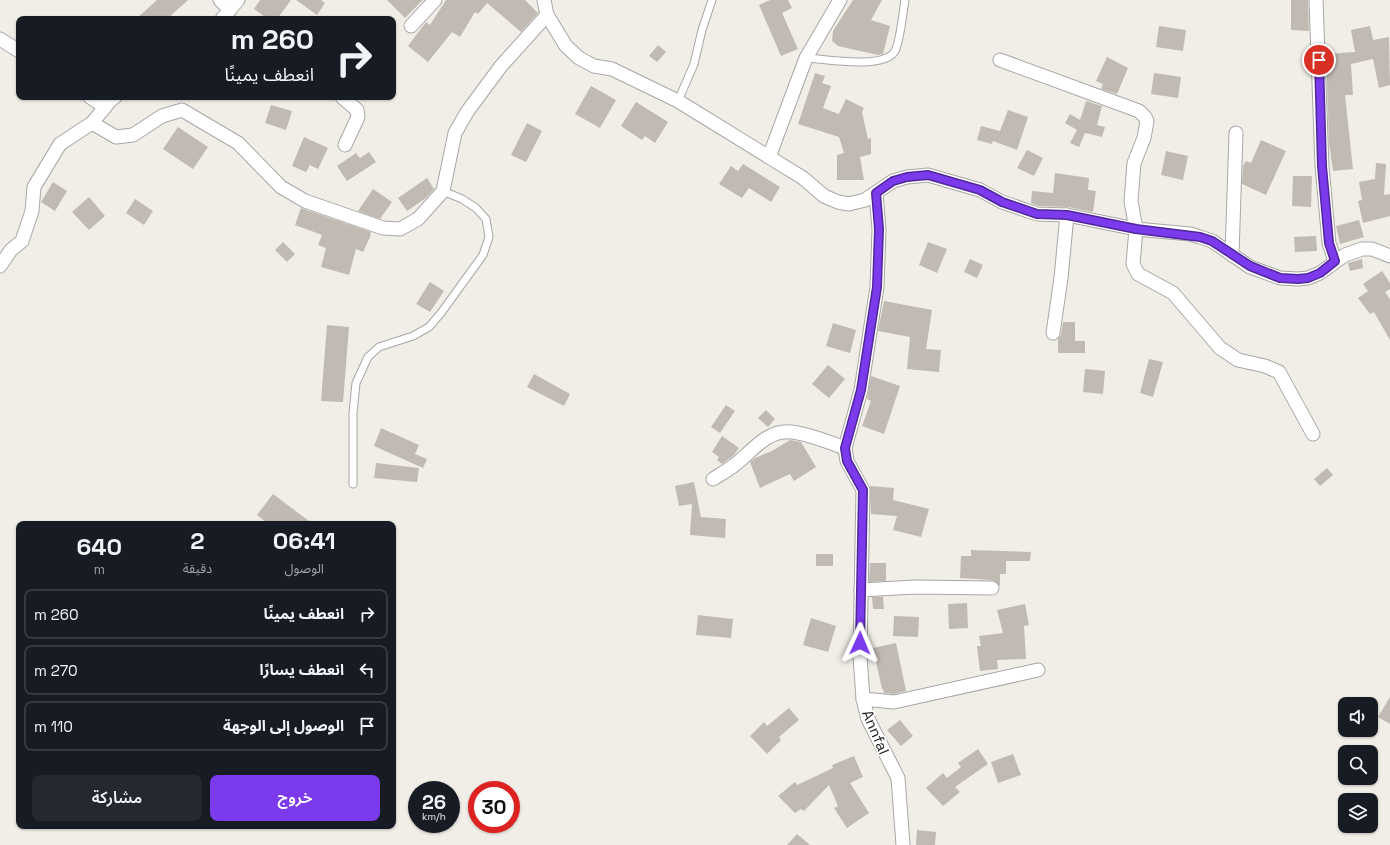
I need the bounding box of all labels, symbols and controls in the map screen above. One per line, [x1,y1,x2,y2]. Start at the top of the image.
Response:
text: 260 m [231,21,314,57]
icon: right [328,32,380,84]
pin [1302,43,1336,77]
icon: arrive [1308,49,1330,71]
text: انعطف يمينًا [224,63,314,86]
text: 2 [190,525,205,556]
text: 06:41 [273,525,336,556]
text: 640 [77,531,122,562]
text: دقيقة [183,560,212,577]
text: الوصول [284,560,324,577]
text: m [94,561,105,578]
icon: right [356,603,378,625]
text: انعطف يمينًا [263,604,344,623]
text: 260 m [34,605,79,624]
position arrow [839,622,881,664]
icon: left [356,659,378,681]
text: انعطف يسارًا [260,660,344,679]
text: 270 m [34,661,78,680]
map controls [1338,697,1378,833]
button: sound [1338,697,1378,737]
street label: Annfal [858,707,894,757]
icon: arrive [356,715,378,737]
text: الوصول إلى الوجهة [223,716,344,735]
text: 110 m [34,717,73,736]
button: search [1338,745,1378,785]
button: مشاركة [32,775,202,821]
button: خروج [210,775,380,821]
speed limit sign: 30 [468,781,520,833]
text: 26 [422,789,446,815]
button: layers [1338,793,1378,833]
text: km/h [422,810,446,823]

